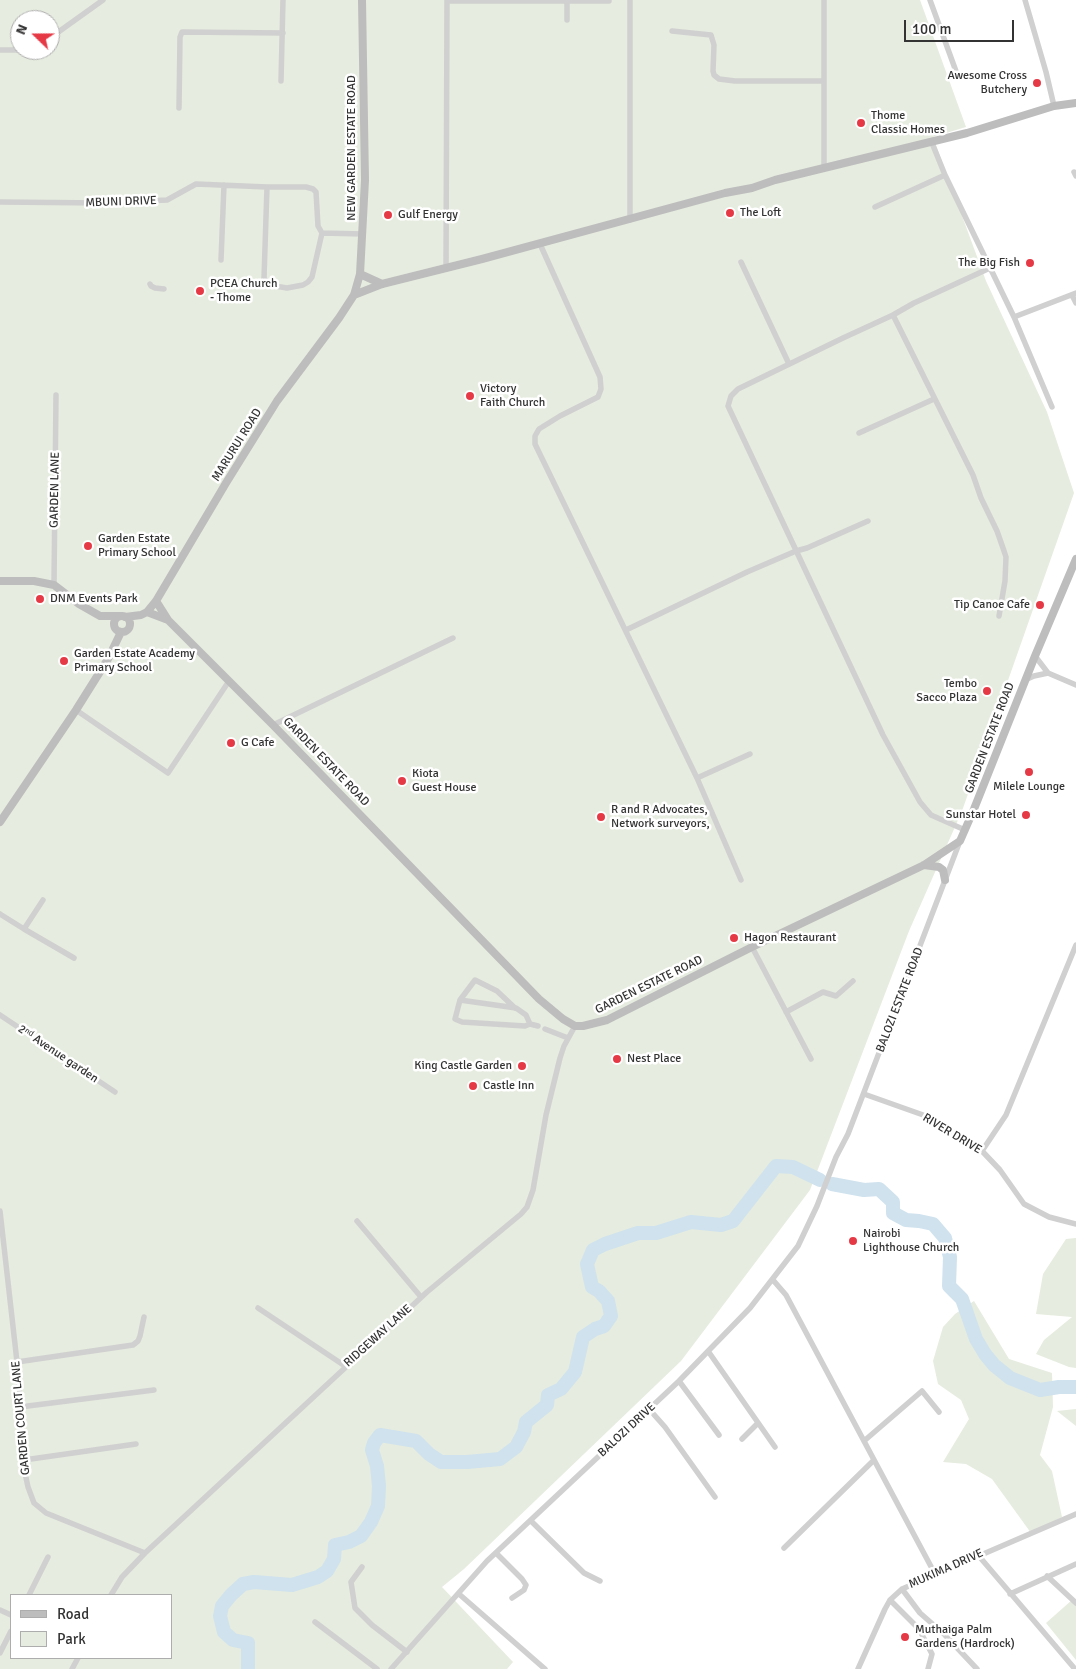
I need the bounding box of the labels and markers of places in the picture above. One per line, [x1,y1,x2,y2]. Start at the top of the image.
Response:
place label: Awesome Cross Butchery [947,69,1027,97]
marker: Awesome Cross Butchery [1031,77,1043,89]
place label: Thome Classic Homes [871,109,945,137]
marker: Thome Classic Homes [855,117,867,129]
place label: The Loft [740,206,781,220]
marker: The Loft [724,207,736,219]
place label: Gulf Energy [398,208,458,222]
marker: Gulf Energy [382,209,394,221]
place label: The Big Fish [958,256,1020,270]
marker: The Big Fish [1024,257,1036,269]
place label: PCEA Church - Thome [210,277,278,305]
marker: PCEA Church - Thome [194,285,206,297]
place label: Victory Faith Church [480,382,545,410]
marker: Victory Faith Church [464,390,476,402]
place label: Garden Estate Primary School [98,532,176,560]
marker: Garden Estate Primary School [82,540,94,552]
place label: DNM Events Park [50,592,138,606]
marker: DNM Events Park [34,593,46,605]
place label: Tip Canoe Cafe [954,598,1030,612]
marker: Tip Canoe Cafe [1034,599,1046,611]
place label: Garden Estate Academy Primary School [74,647,195,675]
marker: Garden Estate Academy Primary School [58,655,70,667]
place label: Tembo Sacco Plaza [916,677,977,705]
marker: Tembo Sacco Plaza [981,685,993,697]
place label: G Cafe [241,736,275,750]
marker: G Cafe [225,737,237,749]
marker: Milele Lounge [1023,766,1035,778]
place label: Kiota Guest House [412,767,476,795]
marker: Kiota Guest House [396,775,408,787]
place label: Milele Lounge [993,780,1065,794]
place label: R and R Advocates, Network surveyors, [611,803,710,831]
place label: Sunstar Hotel [946,808,1016,822]
marker: Sunstar Hotel [1020,809,1032,821]
marker: R and R Advocates, Network surveyors, [595,811,607,823]
place label: Hagon Restaurant [744,931,836,945]
marker: Hagon Restaurant [728,932,740,944]
place label: Nest Place [627,1052,681,1066]
marker: Nest Place [611,1053,623,1065]
place label: King Castle Garden [414,1059,512,1073]
marker: King Castle Garden [516,1060,528,1072]
place label: Castle Inn [483,1079,534,1093]
marker: Castle Inn [467,1080,479,1092]
place label: Nairobi Lighthouse Church [863,1227,959,1255]
marker: Nairobi Lighthouse Church [847,1235,859,1247]
place label: Muthaiga Palm Gardens (Hardrock) [915,1623,1015,1651]
marker: Muthaiga Palm Gardens (Hardrock) [899,1631,911,1643]

